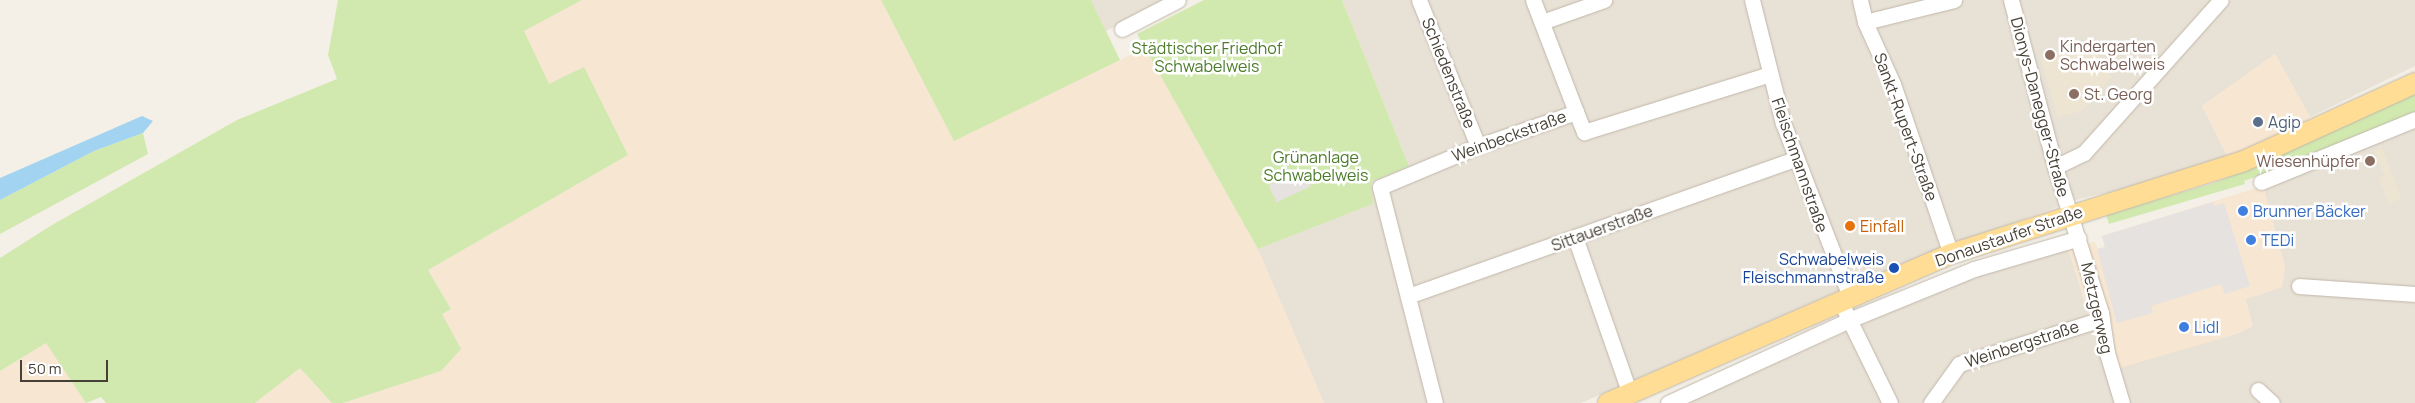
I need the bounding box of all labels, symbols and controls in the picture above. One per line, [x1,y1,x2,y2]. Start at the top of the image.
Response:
street label: Schiedenstraße [1418,15,1480,131]
street label: Dionys-Danegger-Straße [2007,15,2073,199]
place label: Kindergarten Schwabelweis [2060,36,2165,74]
park label: Städtischer Friedhof Schwabelweis [1132,38,1282,76]
marker: Kindergarten Schwabelweis [2044,49,2056,61]
street label: Sankt-Rupert-Straße [1870,50,1942,204]
place label: St. Georg [2084,84,2153,104]
marker: St. Georg [2068,88,2080,100]
street label: Fleischmannstraße [1768,95,1832,235]
street label: Weinbeckstraße [1449,106,1569,166]
place label: Agip [2268,112,2301,132]
marker: Agip [2252,116,2264,128]
park label: Grünanlage Schwabelweis [1264,147,1368,185]
place label: Wiesenhüpfer [2256,151,2360,171]
marker: Wiesenhüpfer [2364,155,2376,167]
street label: Sittauerstraße [1549,201,1655,255]
place label: Brunner Bäcker [2253,201,2366,221]
street label: Donaustaufer Straße [1933,202,2085,270]
marker: Brunner Bäcker [2237,205,2249,217]
place label: Einfall [1860,216,1904,236]
marker: Einfall [1844,220,1856,232]
place label: TEDi [2261,230,2294,250]
marker: TEDi [2245,234,2257,246]
place label: Schwabelweis Fleischmannstraße [1743,249,1884,287]
street label: Metzgerweg [2077,261,2117,355]
marker: Schwabelweis Fleischmannstraße [1888,262,1900,274]
street label: Weinbergstraße [1963,317,2081,371]
place label: Lidl [2194,317,2219,337]
marker: Lidl [2178,321,2190,333]
scale bar [22,350,110,382]
text: 50 m [28,358,62,379]

